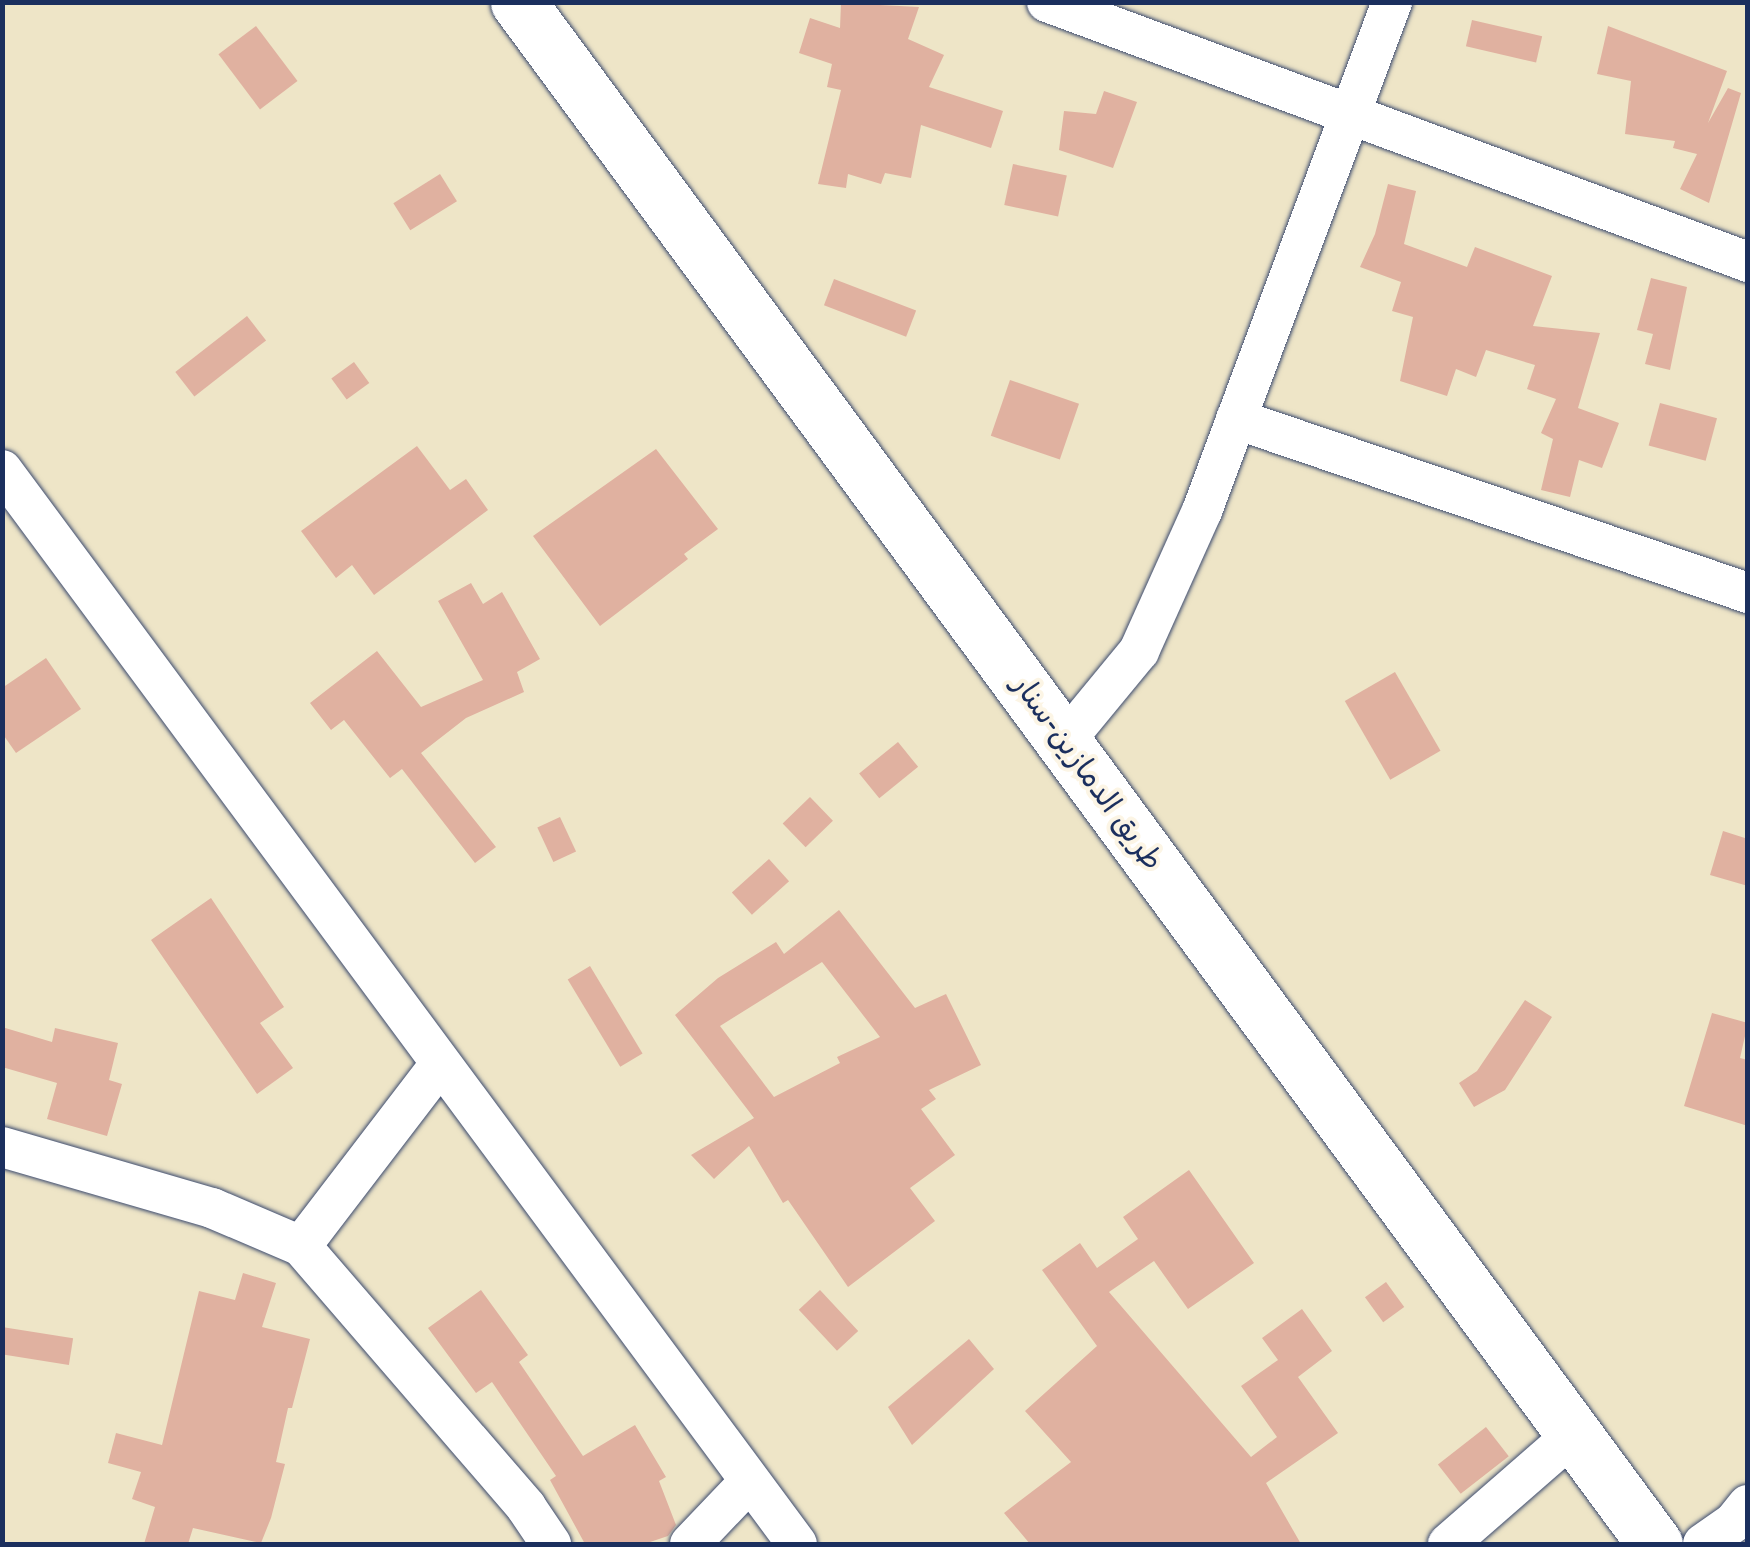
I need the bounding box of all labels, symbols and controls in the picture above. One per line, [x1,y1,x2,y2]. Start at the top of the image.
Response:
street label: طريق الدمازين-سنار [1004,668,1170,878]

